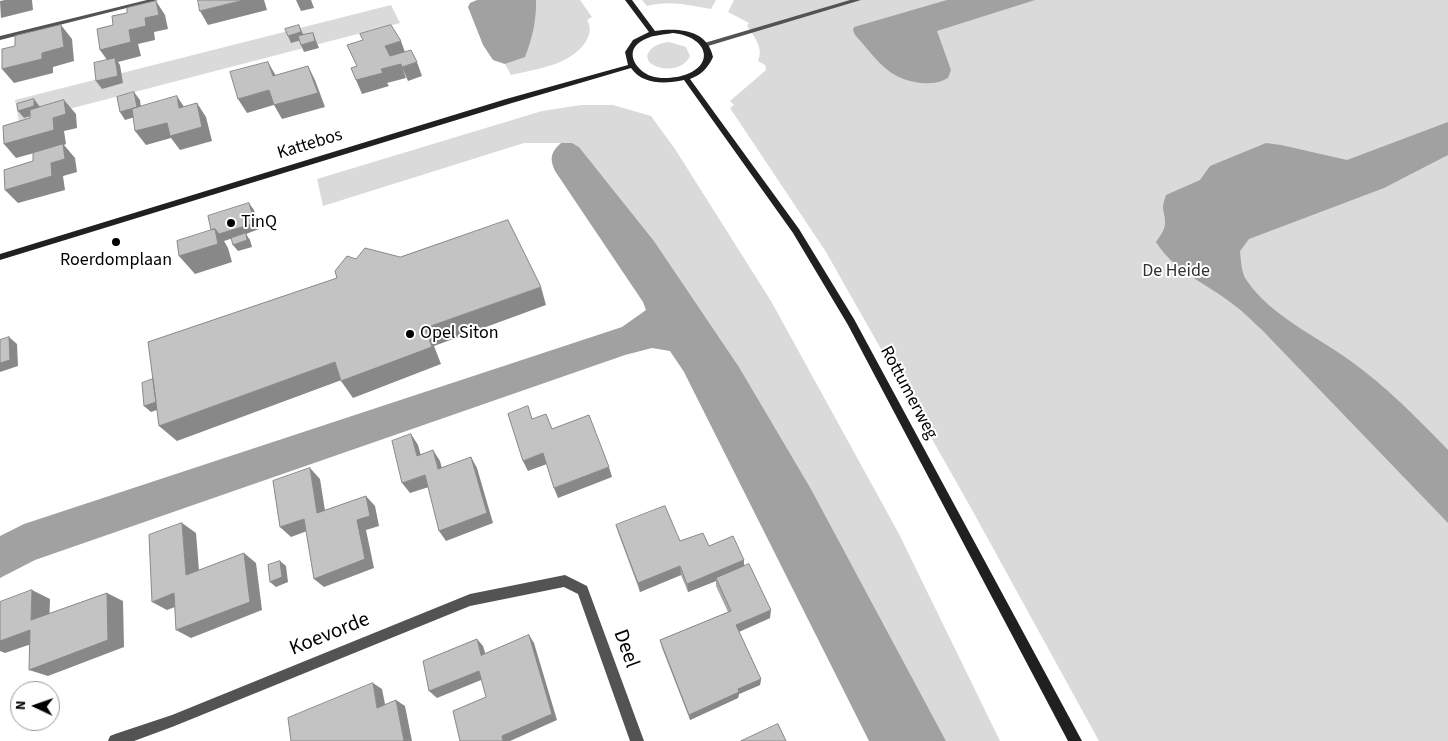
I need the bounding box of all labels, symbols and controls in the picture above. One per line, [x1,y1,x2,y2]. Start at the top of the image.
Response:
street label: Kattebos [275,125,345,165]
place label: TinQ [241,212,277,234]
marker: TinQ [225,217,237,229]
marker: Roerdomplaan [110,236,122,248]
place label: Roerdomplaan [60,250,172,272]
park label: De Heide [1142,261,1210,283]
place label: Opel Siton [420,323,499,345]
marker: Opel Siton [404,328,416,340]
street label: Rottumerweg [874,343,942,443]
street label: Koevorde [286,608,374,662]
street label: Deel [606,626,644,672]
north arrow [10,681,60,731]
text: N [11,700,31,710]

